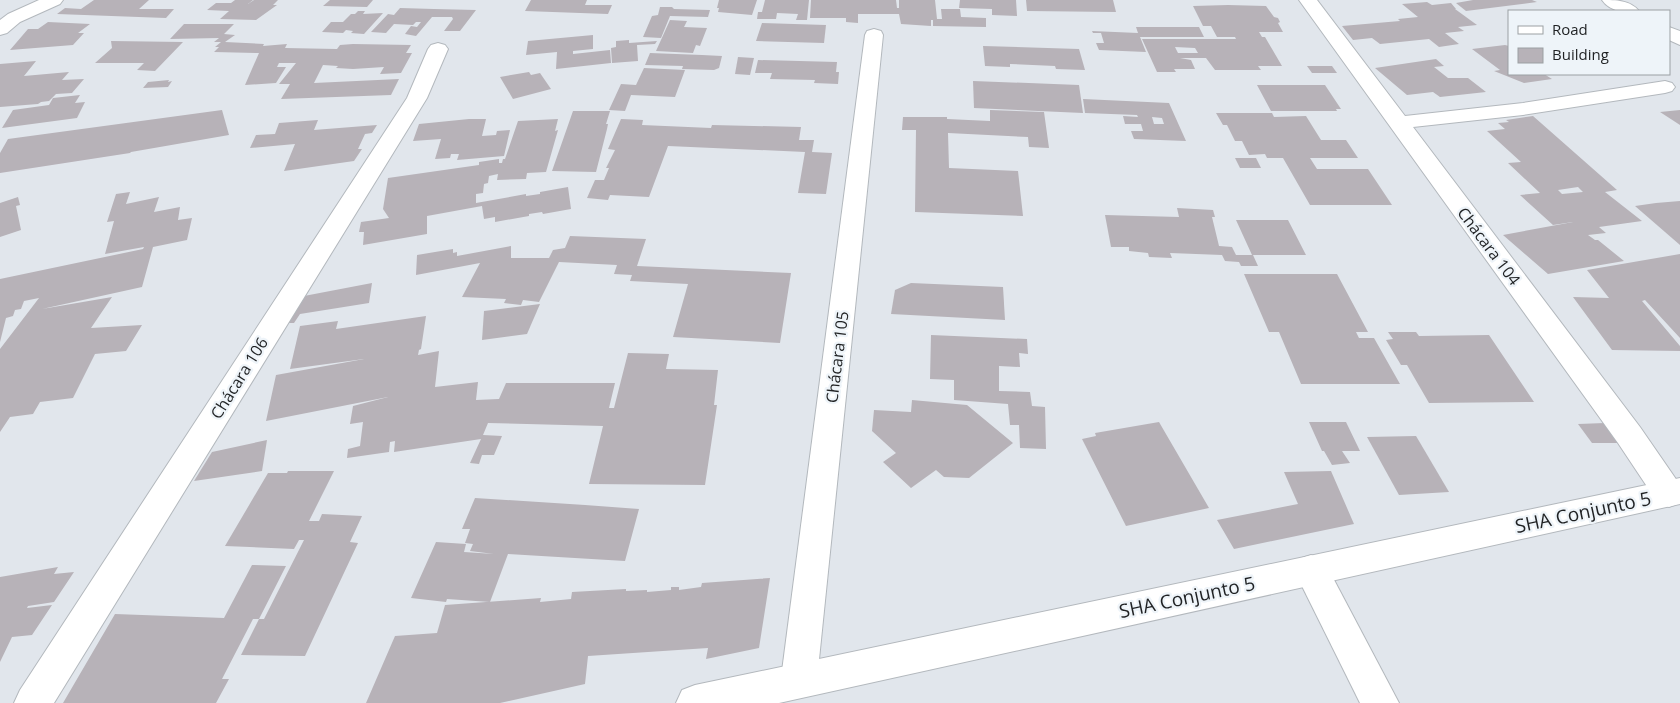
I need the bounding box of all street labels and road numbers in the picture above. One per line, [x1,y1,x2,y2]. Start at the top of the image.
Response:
street label: Chácara 104 [1452,202,1526,290]
street label: Chácara 105 [820,310,854,404]
street label: Chácara 106 [205,333,273,423]
street label: SHA Conjunto 5 [1513,485,1653,539]
street label: SHA Conjunto 5 [1117,570,1257,624]

